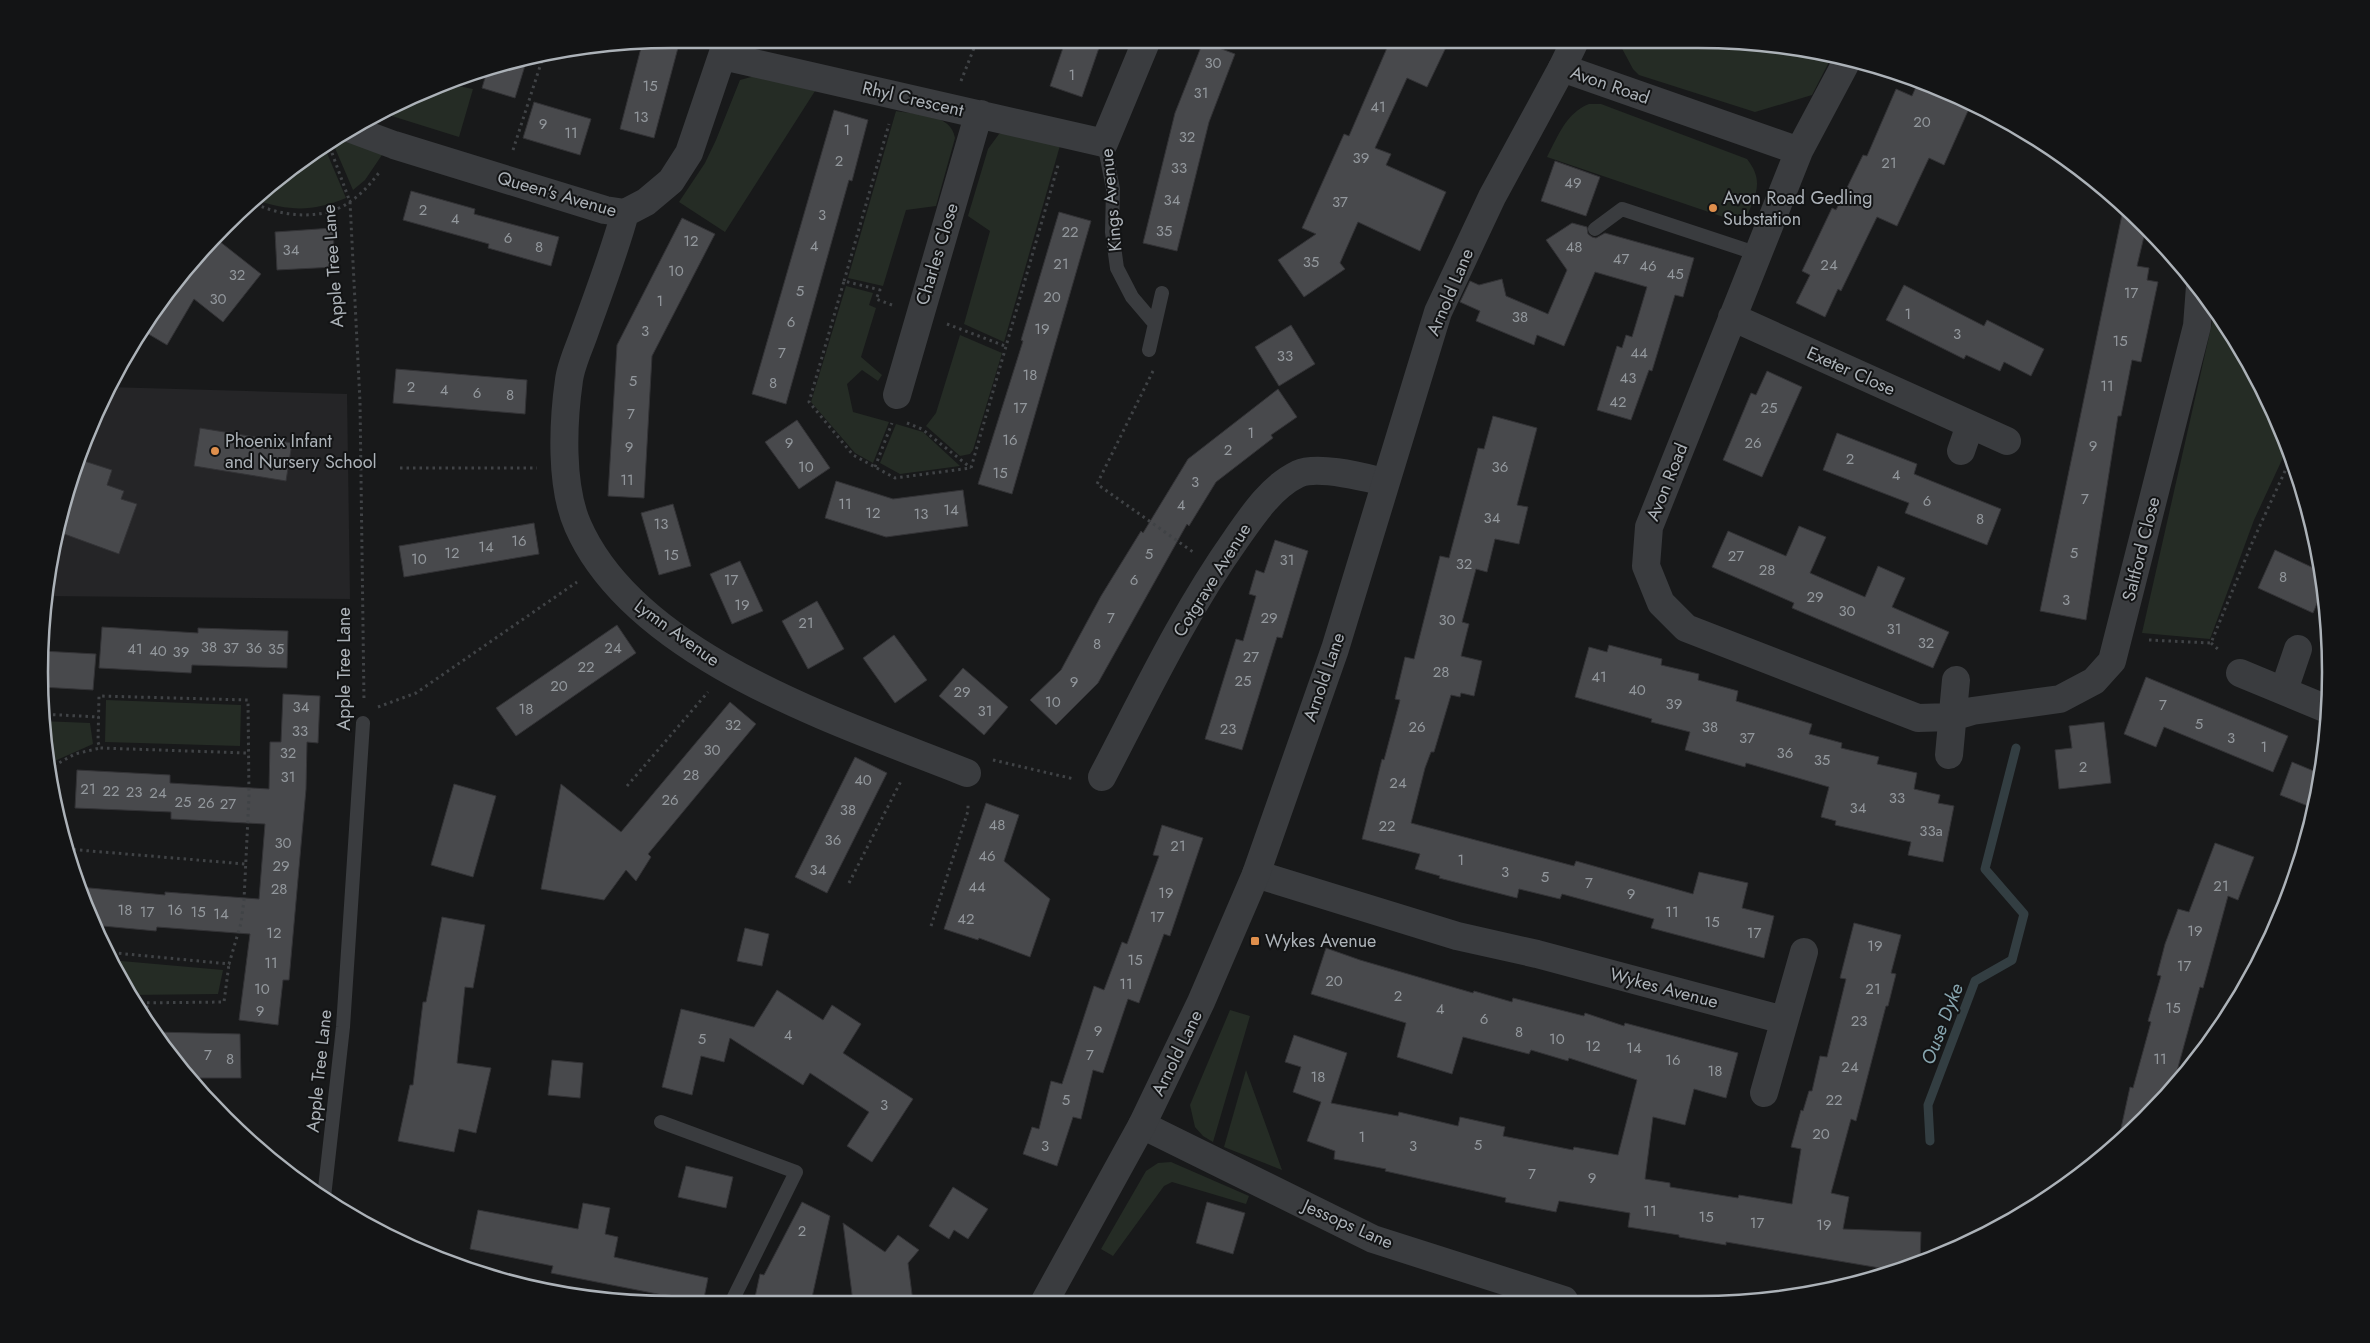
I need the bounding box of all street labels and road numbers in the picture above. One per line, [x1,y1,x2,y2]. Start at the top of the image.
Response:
street label: Avon Road [1567,59,1653,111]
street label: Rhyl Crescent [860,75,967,123]
street label: Kings Avenue [1094,147,1128,253]
street label: Queen's Avenue [494,165,620,223]
street label: Charles Close [909,200,965,308]
street label: Apple Tree Lane [316,204,350,328]
street label: Arnold Lane [1420,244,1480,340]
street label: Exeter Close [1803,340,1899,402]
street label: Avon Road [1640,439,1694,525]
street label: Saltford Close [2115,494,2167,604]
street label: Cotgrave Avenue [1167,518,1257,642]
street label: Lymn Avenue [629,593,725,673]
street label: Apple Tree Lane [331,607,357,731]
street label: Arnold Lane [1297,629,1351,725]
street label: Wykes Avenue [1607,961,1721,1015]
street label: Arnold Lane [1145,1006,1209,1100]
street label: Apple Tree Lane [300,1008,338,1134]
street label: Jessops Lane [1297,1192,1397,1255]

